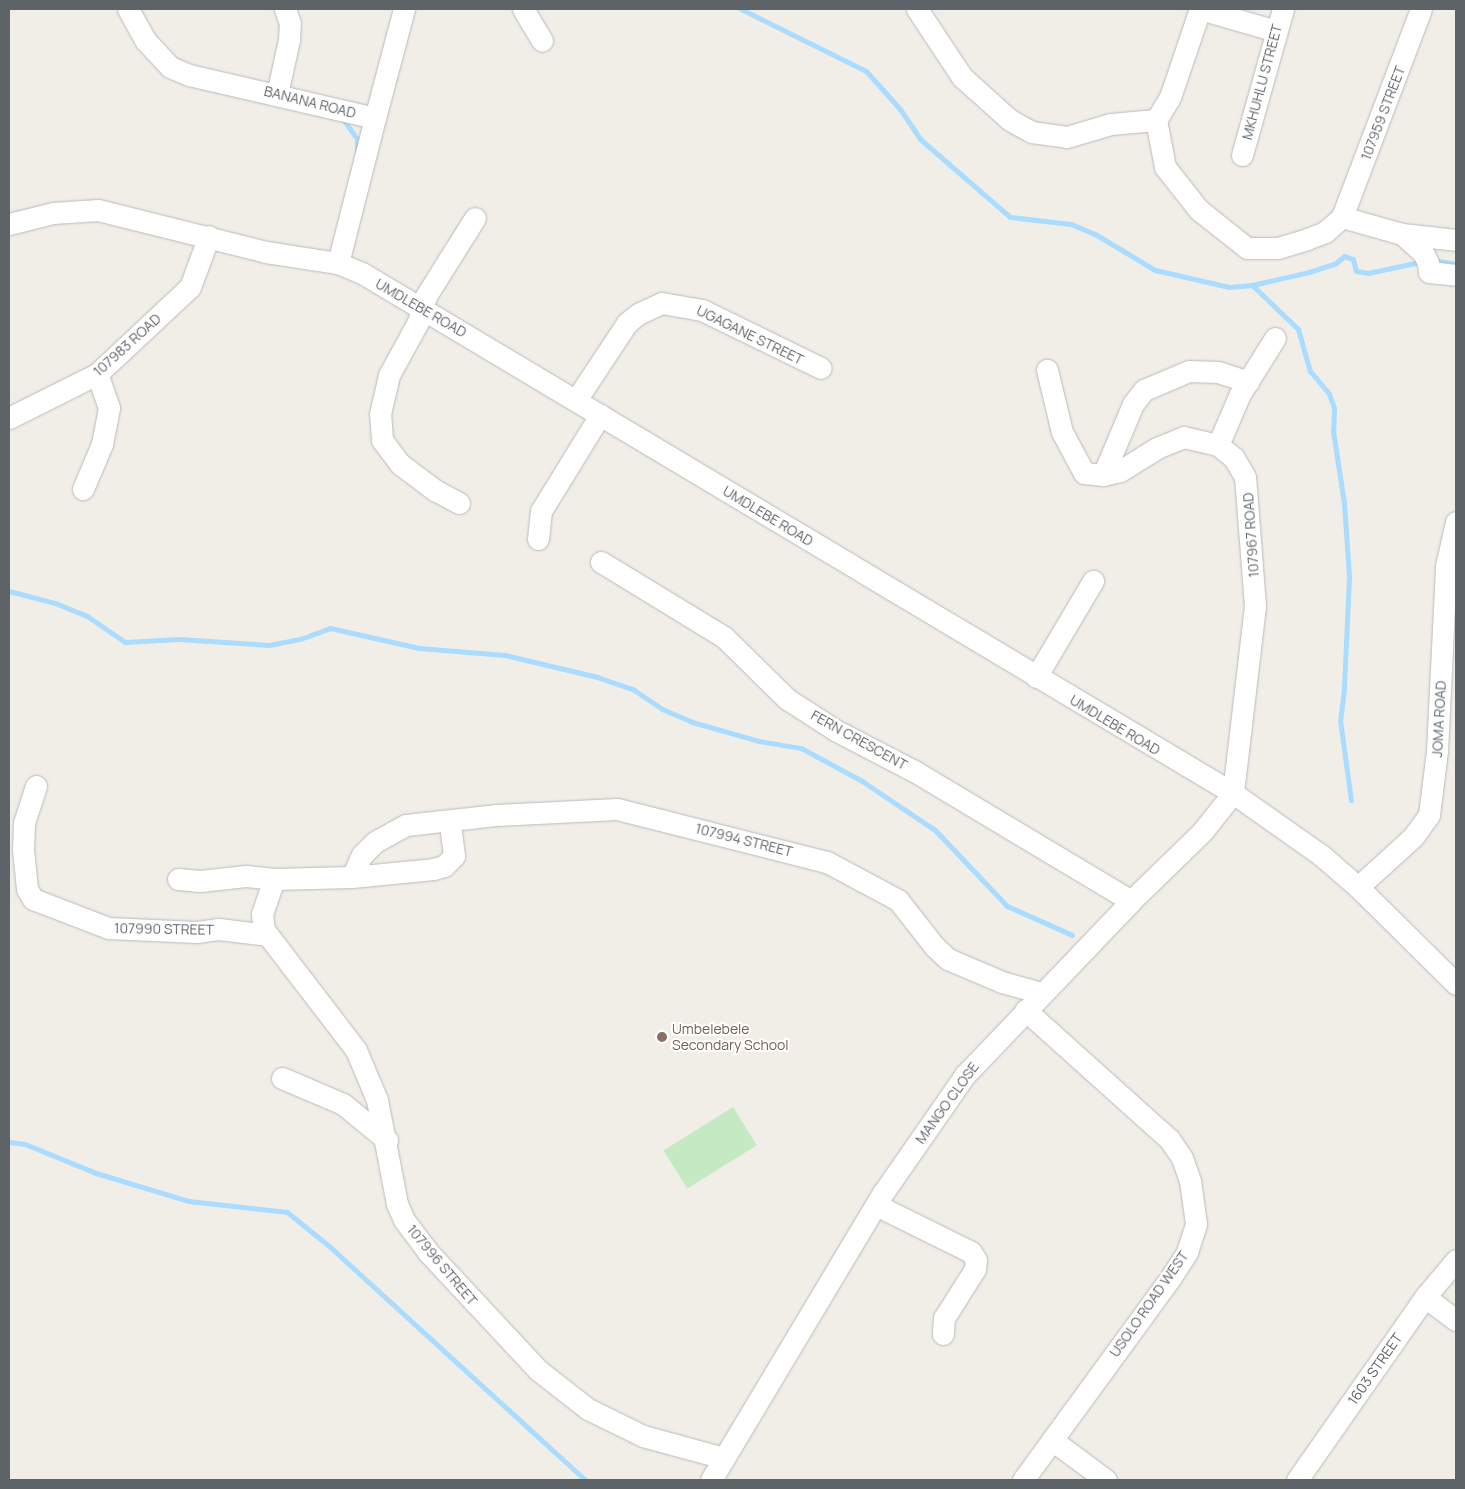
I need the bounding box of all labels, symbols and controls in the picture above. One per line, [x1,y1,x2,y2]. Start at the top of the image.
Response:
street label: MKHUHLU STREET [1238,22,1286,142]
street label: 107959 STREET [1357,64,1409,162]
street label: BANANA ROAD [262,82,358,122]
street label: UMDLEBE ROAD [372,275,470,341]
street label: UGAGANE STREET [694,302,806,368]
street label: 107983 ROAD [90,310,164,380]
street label: UMDLEBE ROAD [720,482,816,550]
street label: 107967 ROAD [1240,492,1262,578]
street label: JOMA ROAD [1429,680,1449,758]
street label: UMDLEBE ROAD [1067,691,1163,759]
street label: FERN CRESCENT [808,707,910,773]
street label: 107994 STREET [694,820,794,860]
street label: 107990 STREET [114,920,214,938]
place label: Umbelebele Secondary School [672,1021,789,1054]
marker: Umbelebele Secondary School [656,1031,668,1043]
street label: MANGO CLOSE [912,1059,982,1147]
street label: 107996 STREET [403,1221,481,1309]
street label: USOLO ROAD WEST [1106,1248,1192,1360]
street label: 1603 STREET [1344,1330,1406,1408]

